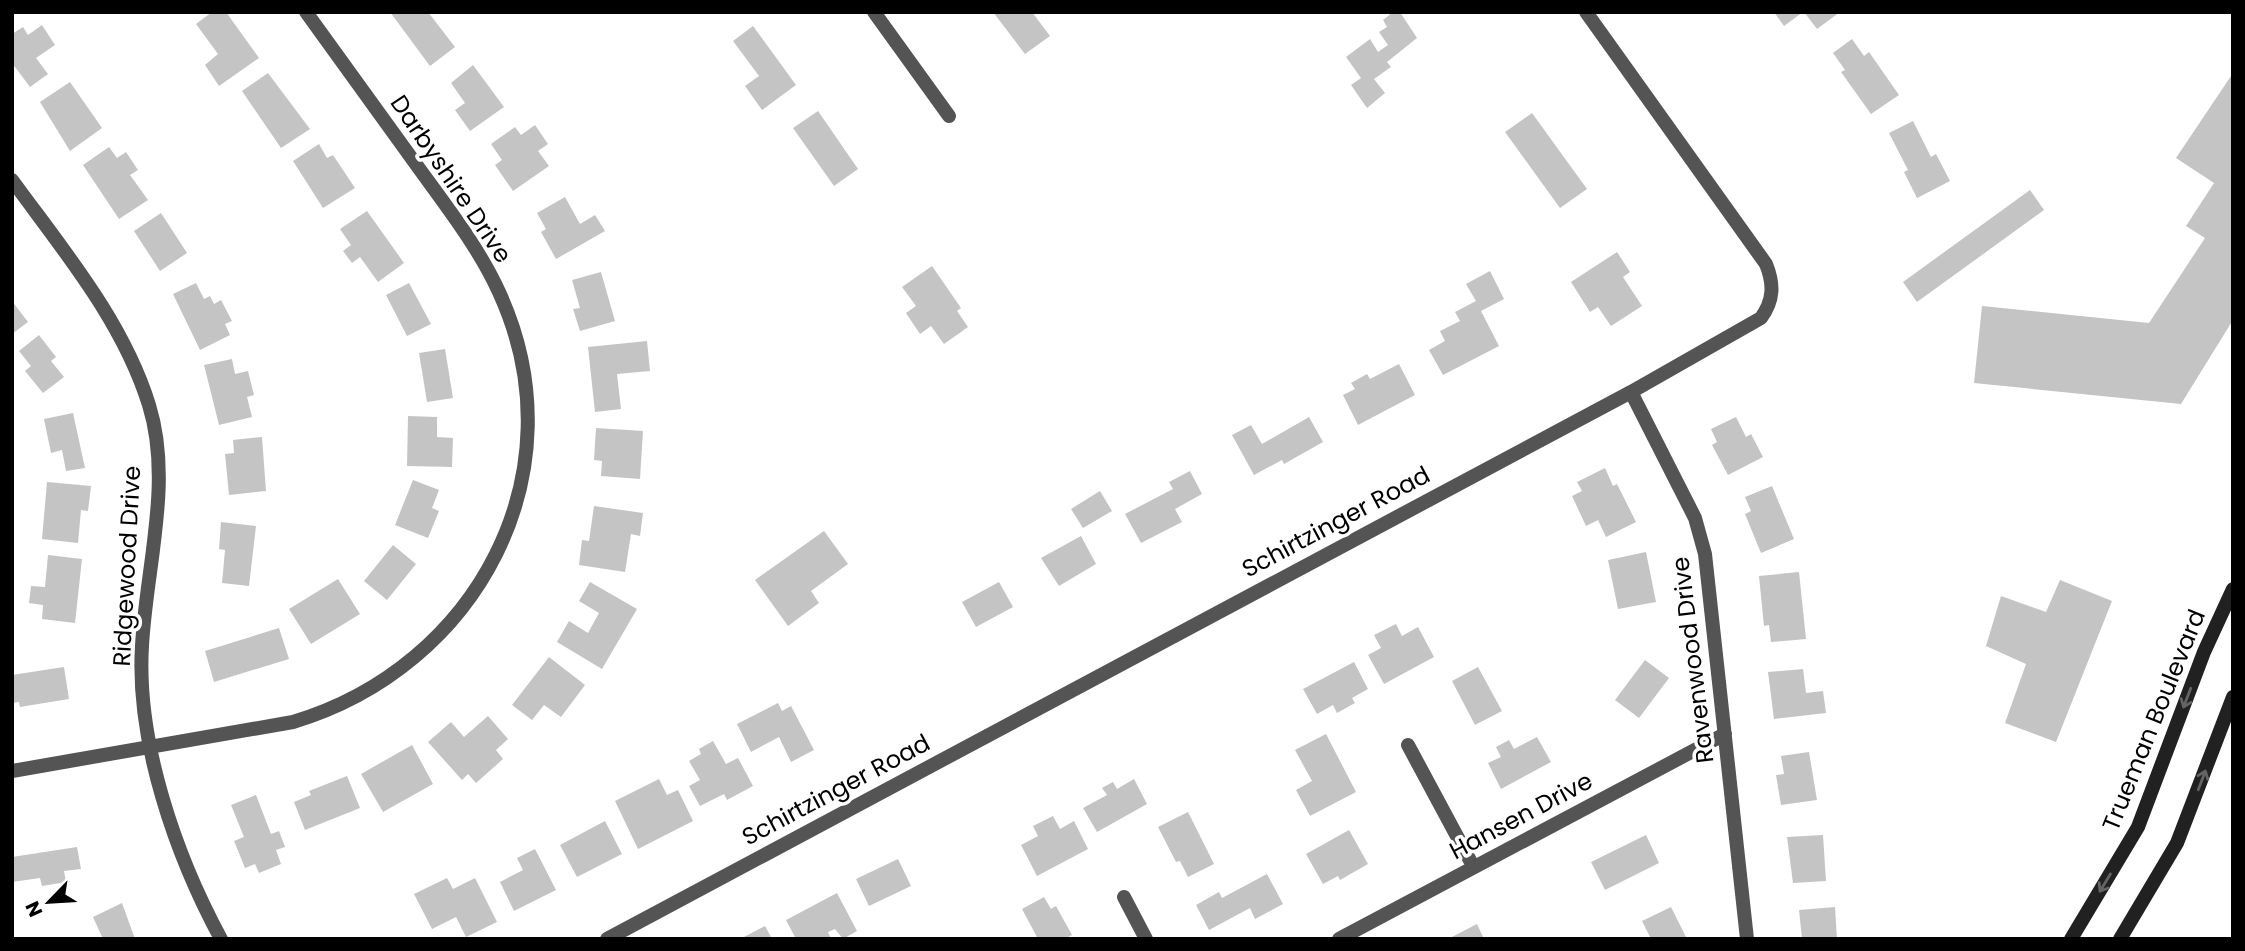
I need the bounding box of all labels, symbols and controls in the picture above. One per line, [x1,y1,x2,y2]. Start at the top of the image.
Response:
street label: Darbyshire Drive [383,88,520,269]
street label: Schirtzinger Road [1236,458,1436,585]
street label: Ridgewood Drive [105,465,148,667]
street label: Ravenwood Drive [1663,555,1722,765]
street label: Trueman Boulevard [2094,604,2213,835]
one-way arrow [2180,686,2193,708]
street label: Schirtzinger Road [736,726,936,853]
street label: Hansen Drive [1443,764,1598,867]
one-way arrow [2196,769,2209,791]
north arrow [14,867,84,937]
one-way arrow [2098,873,2112,893]
text: N [19,897,49,921]

